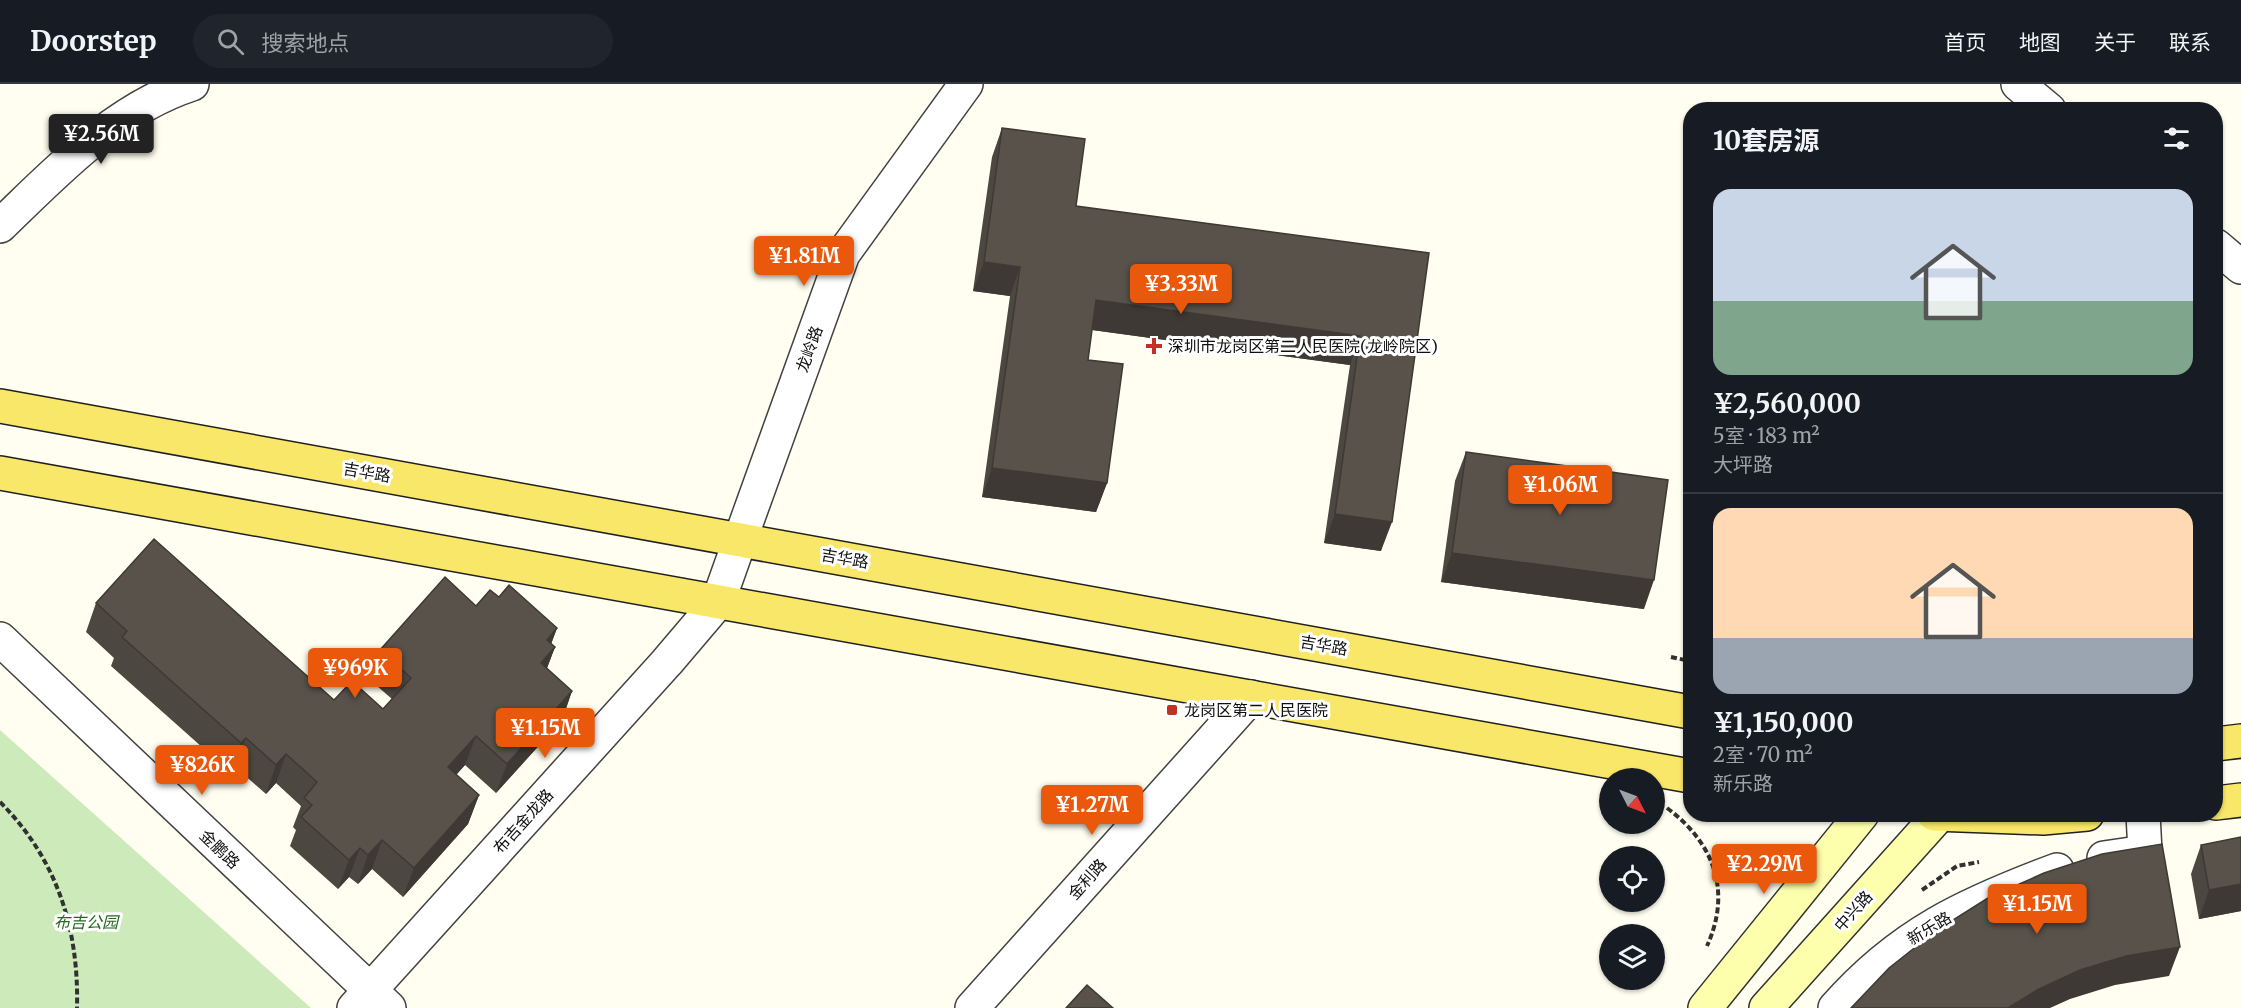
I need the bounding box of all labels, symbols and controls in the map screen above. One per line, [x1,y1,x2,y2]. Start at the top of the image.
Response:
search box [193,14,613,68]
text: Doorstep [30,23,157,59]
icon: search [214,25,247,58]
text: 搜索地点 [262,29,350,57]
text: 首页 [1944,29,1986,56]
text: 地图 [2019,29,2061,56]
text: 关于 [2094,29,2136,56]
text: 联系 [2169,29,2211,56]
pin: ¥2.56M [52,114,150,165]
text: ¥2.56M [63,121,139,146]
icon: filters [2160,122,2193,155]
text: 10套房源 [1713,124,1819,157]
icon: home [1899,228,2007,336]
pin: ¥1.81M [755,236,853,287]
text: ¥1.81M [768,243,840,268]
pin: ¥3.33M [1132,264,1230,315]
text: ¥3.33M [1144,271,1218,296]
street label: 龙岭路 [791,323,827,375]
place label: 深圳市龙岗区第二人民医院(龙岭院区) [1168,336,1438,356]
marker: 深圳市龙岗区第二人民医院(龙岭院区) [1145,337,1163,355]
text: ¥2,560,000 [1713,387,1861,420]
text: 5室 · 183 m² [1713,423,1820,448]
text: 大坪路 [1713,452,1773,477]
street label: 吉华路 [342,458,392,486]
pin: ¥1.06M [1511,465,1609,516]
text: ¥1.06M [1522,472,1598,497]
street label: 吉华路 [820,544,870,572]
icon: home [1899,547,2007,655]
street label: 吉华路 [1299,631,1349,659]
pin: ¥969K [313,648,397,699]
text: ¥969K [322,655,388,680]
place label: 龙岗区第二人民医院 [1184,700,1328,720]
marker: 龙岗区第二人民医院 [1165,703,1179,717]
text: ¥1,150,000 [1713,706,1853,739]
pin: ¥1.15M [496,708,594,759]
text: ¥1.15M [510,715,580,740]
text: 2室 · 70 m² [1713,742,1813,767]
pin: ¥826K [160,745,244,796]
text: ¥826K [169,752,235,777]
north arrow [1599,768,1665,834]
map controls [1599,768,1665,990]
text: 新乐路 [1713,771,1773,796]
street label: 布吉金龙路 [489,785,557,857]
pin: ¥1.27M [1043,785,1141,836]
text: ¥1.27M [1055,792,1129,817]
street label: 金鹏路 [196,825,244,873]
pin: ¥2.29M [1715,844,1813,895]
button: locate [1599,846,1665,912]
text: ¥2.29M [1726,851,1802,876]
street label: 金利路 [1064,854,1110,904]
pin: ¥1.15M [1988,884,2086,935]
street label: 中兴路 [1830,886,1876,936]
text: ¥1.15M [2002,891,2072,916]
street label: 新乐路 [1903,907,1955,949]
park label: 布吉公园 [54,912,120,932]
button: layers [1599,924,1665,990]

